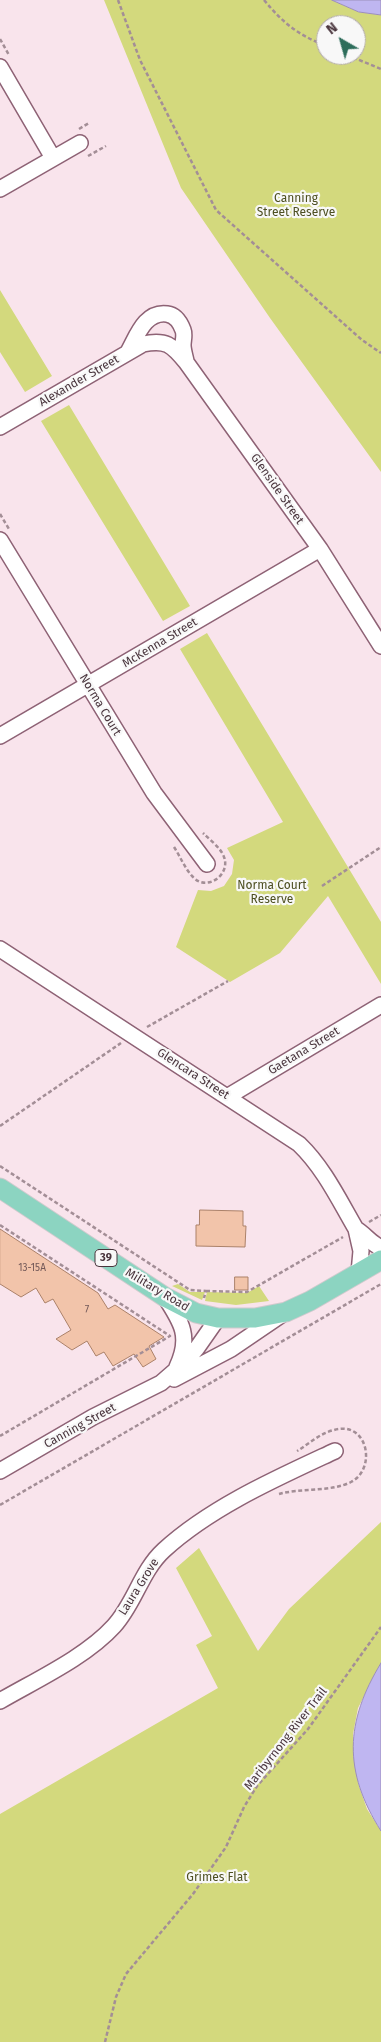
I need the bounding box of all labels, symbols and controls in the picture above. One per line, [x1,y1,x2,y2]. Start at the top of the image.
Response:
north arrow [316,15,366,65]
text: N [323,19,341,38]
park label: Canning Street Reserve [257,192,335,220]
street label: Alexander Street [36,352,122,410]
street label: Glenside Street [247,451,307,527]
street label: McKenna Street [120,615,200,671]
street label: Norma Court [76,672,124,738]
park label: Norma Court Reserve [237,879,307,907]
street label: Gaetana Street [266,1024,342,1078]
street label: Glencara Street [154,1045,232,1103]
road number: 39 [95,1250,117,1266]
house number: 13-15A [18,1262,46,1274]
street label: Military Road [123,1265,191,1315]
house number: 7 [85,1304,89,1316]
street label: Canning Street [42,1400,118,1452]
street label: Laura Grove [116,1556,162,1618]
street label: Maribyrnong River Trail [241,1685,331,1793]
park label: Grimes Flat [186,1871,248,1885]

